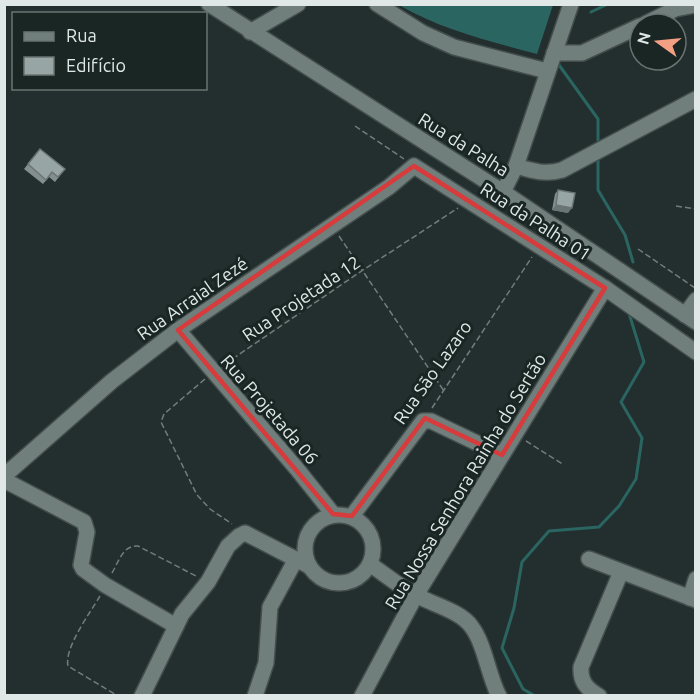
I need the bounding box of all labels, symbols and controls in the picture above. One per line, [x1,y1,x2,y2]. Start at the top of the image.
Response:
legend [12,12,207,90]
north arrow [628,12,688,72]
text: Rua [66,25,97,45]
text: N [633,30,654,46]
text: Edifício [66,55,126,75]
street label: Rua da Palha [415,108,513,180]
street label: Rua da Palha 01 [477,178,595,264]
street label: Rua Projetada 12 [238,251,364,345]
street label: Rua Arraial Zezé [133,253,251,343]
street label: Rua São Lazaro [389,317,475,427]
street label: Rua Nossa Senhora Rainha do Sertão [381,349,549,613]
street label: Rua Projetada 06 [217,350,323,468]

